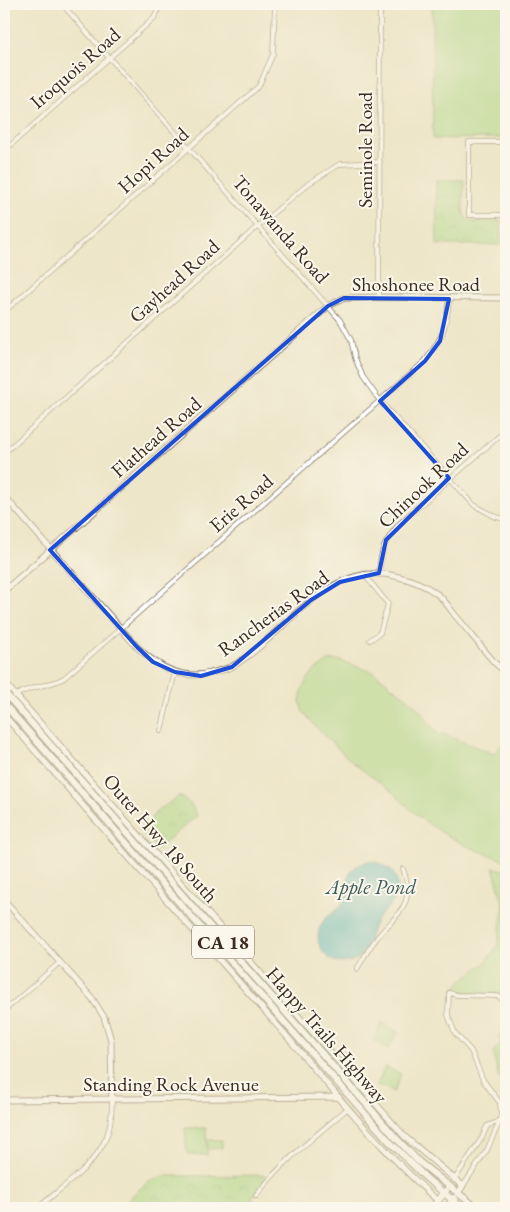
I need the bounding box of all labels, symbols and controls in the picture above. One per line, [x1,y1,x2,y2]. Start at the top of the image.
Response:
street label: Iroquois Road [24,21,126,114]
street label: Seminole Road [352,91,378,208]
street label: Hopi Road [112,121,195,199]
street label: Tonawanda Road [227,169,336,289]
street label: Gayhead Road [123,233,225,329]
street label: Shoshonee Road [352,271,481,297]
street label: Flathead Road [105,390,207,483]
street label: Chinook Road [372,436,474,534]
street label: Erie Road [204,468,279,538]
street label: Rancherias Road [212,563,334,662]
street label: Outer Hwy 18 South [98,768,224,908]
water label: Apple Pond [324,873,416,900]
road number: CA 18 [192,926,254,959]
street label: Happy Trails Highway [260,961,394,1109]
street label: Standing Rock Avenue [83,1071,259,1097]

